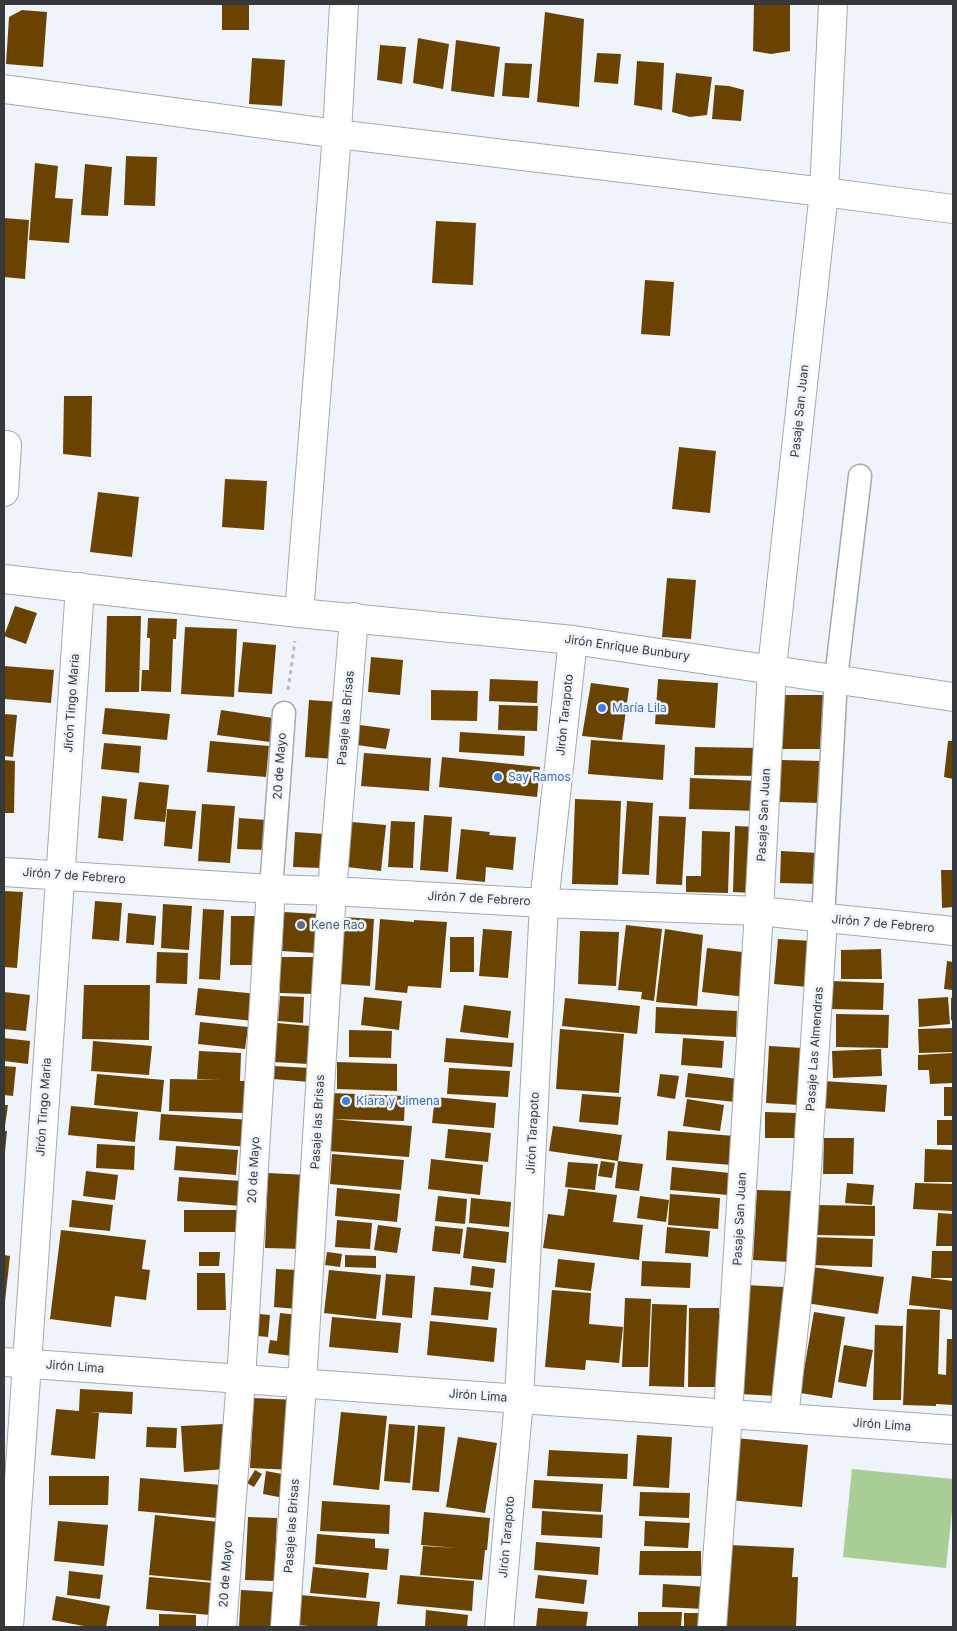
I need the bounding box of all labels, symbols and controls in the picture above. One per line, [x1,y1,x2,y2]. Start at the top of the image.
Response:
street label: Pasaje San Juan [788,364,812,458]
street label: Jirón Enrique Bunbury [563,632,691,664]
street label: Jirón Tingo Maria [61,653,83,753]
street label: Pasaje las Brisas [335,670,357,766]
street label: Jirón Tarapoto [554,673,576,757]
place label: María Lila [612,701,667,715]
marker: María Lila [596,702,608,714]
street label: 20 de Mayo [270,732,290,800]
street label: Pasaje San Juan [754,768,774,862]
place label: Say Ramos [508,770,571,784]
marker: Say Ramos [492,771,504,783]
street label: Jirón 7 de Febrero [22,865,126,887]
street label: Jirón 7 de Febrero [427,889,531,909]
street label: Jirón 7 de Febrero [831,912,935,936]
place label: Kene Rao [311,918,365,932]
marker: Kene Rao [295,919,307,931]
street label: Pasaje Las Almendras [803,986,827,1112]
street label: Jirón Tingo Maria [33,1057,55,1157]
street label: Pasaje las Brisas [308,1074,328,1170]
street label: Jirón Tarapoto [524,1092,542,1174]
place label: Kiara y Jimena [356,1094,440,1108]
marker: Kiara y Jimena [340,1095,352,1107]
street label: 20 de Mayo [245,1136,263,1204]
street label: Pasaje San Juan [730,1172,750,1266]
street label: Jirón Lima [45,1358,105,1376]
street label: Jirón Lima [448,1387,508,1405]
street label: Jirón Lima [852,1416,912,1434]
street label: Pasaje las Brisas [282,1478,302,1574]
street label: Jirón Tarapoto [496,1495,518,1579]
street label: 20 de Mayo [216,1540,236,1608]

